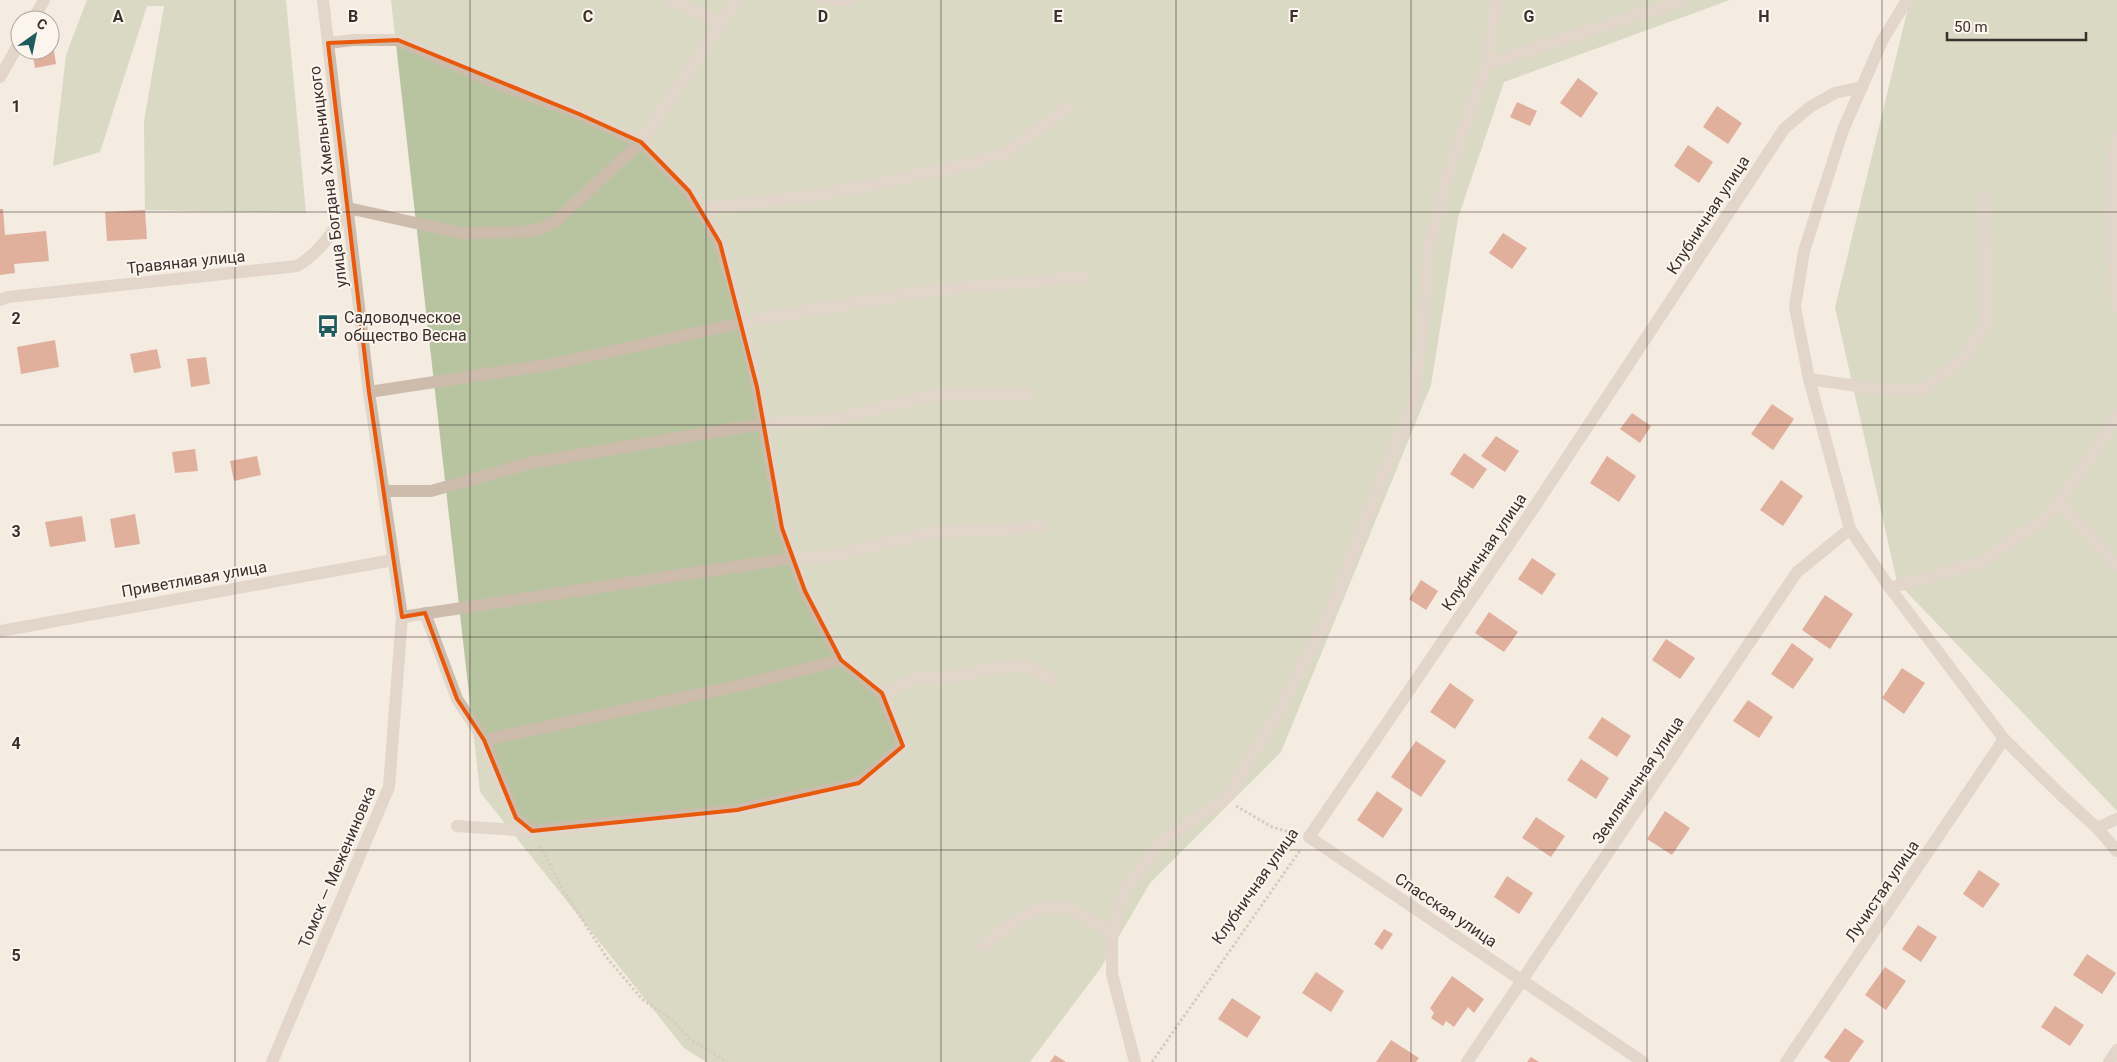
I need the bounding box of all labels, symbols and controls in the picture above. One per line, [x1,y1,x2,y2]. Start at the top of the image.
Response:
text: A [113,7,124,26]
text: B [348,7,358,26]
text: C [583,7,593,26]
text: D [818,7,828,26]
text: E [1054,7,1063,26]
text: F [1290,7,1299,26]
text: G [1524,7,1535,26]
text: H [1758,7,1770,26]
north arrow [10,10,60,60]
scale bar [1947,10,2086,42]
text: С [34,15,50,33]
text: 50 m [1954,18,1988,36]
street label: улица Богдана Хмельницкого [305,65,351,289]
text: 1 [11,97,21,116]
street label: Клубничная улица [1663,152,1753,278]
street label: Травяная улица [126,246,246,278]
place label: Садоводческое общество Весна [344,308,467,345]
text: 2 [11,309,21,328]
bus stop icon: Садоводческое общество Весна [315,313,341,339]
street label: Клубничная улица [1438,490,1530,614]
text: 3 [11,522,21,541]
street label: Приветливая улица [120,557,268,601]
street label: Земляничная улица [1588,713,1688,847]
text: 4 [11,734,21,753]
street label: Томск — Межениновка [294,783,380,951]
street label: Клубничная улица [1208,824,1302,948]
street label: Лучистая улица [1841,837,1923,945]
street label: Спасская улица [1391,869,1501,951]
text: 5 [11,946,21,965]

